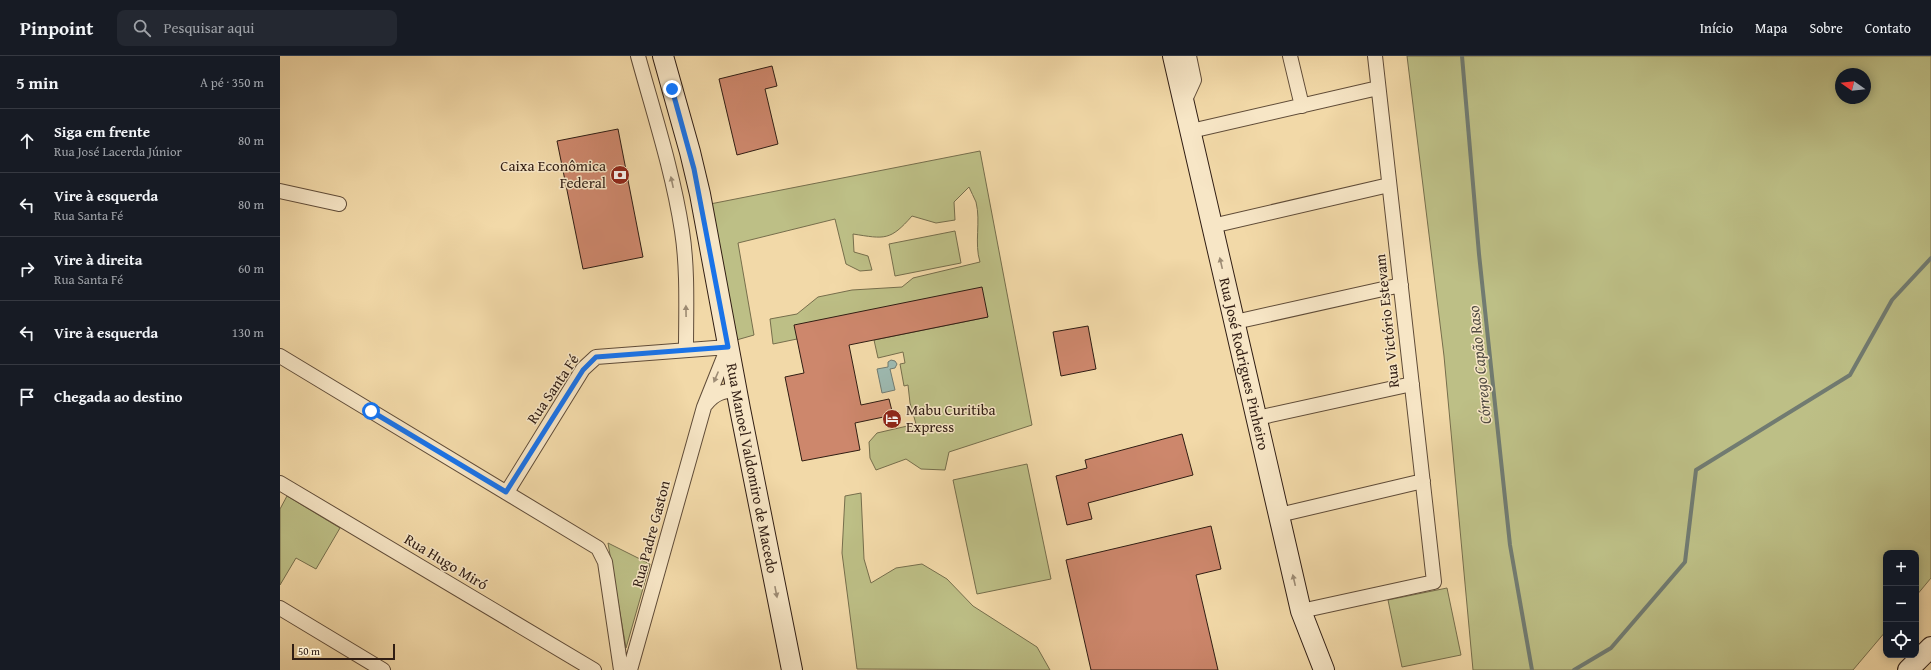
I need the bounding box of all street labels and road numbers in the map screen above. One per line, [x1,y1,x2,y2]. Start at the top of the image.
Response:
street label: Rua Victório Estevam [1369,252,1404,389]
street label: Rua José Rodrigues Pinheiro [1214,275,1275,453]
street label: Rua Santa Fé [522,350,584,428]
street label: Rua Manoel Valdomiro de Macedo [722,361,784,575]
street label: Rua Padre Gaston [626,478,675,590]
street label: Rua Hugo Miró [401,528,492,595]

